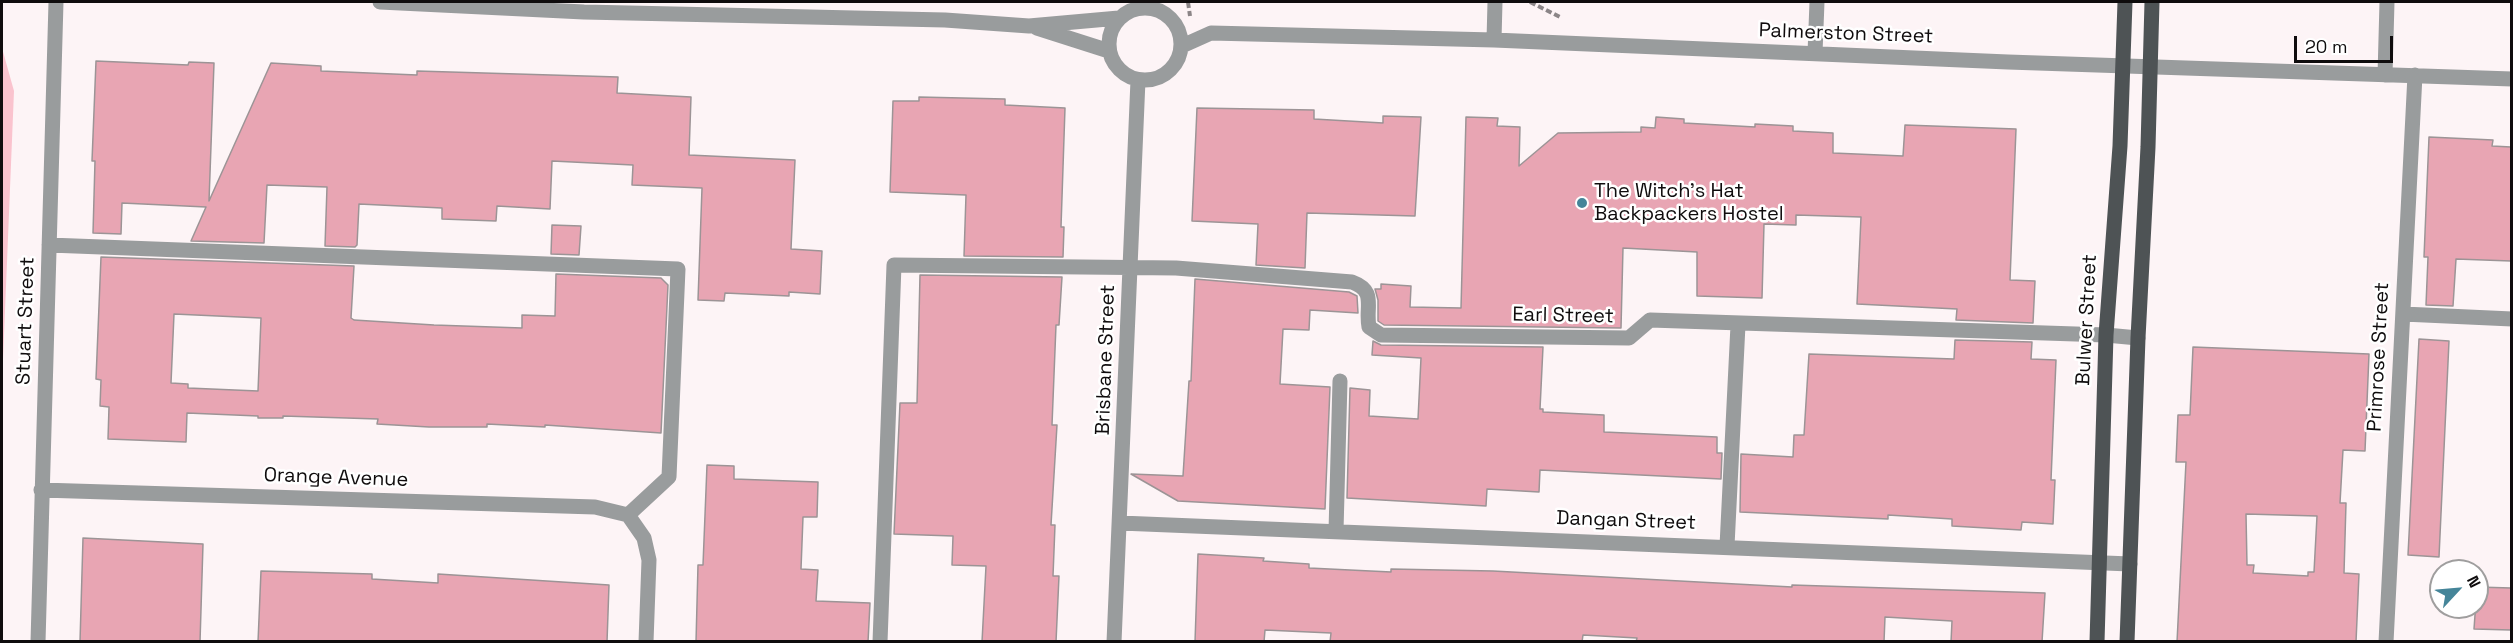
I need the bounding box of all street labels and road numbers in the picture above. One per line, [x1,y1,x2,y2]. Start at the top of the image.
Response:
street label: Palmerston Street [1758,19,1934,49]
street label: Bulwer Street [2072,254,2102,386]
street label: Stuart Street [12,257,40,385]
street label: Primrose Street [2363,282,2395,432]
street label: Brisbane Street [1091,284,1121,436]
street label: Earl Street [1512,303,1614,329]
street label: Orange Avenue [263,463,409,493]
street label: Dangan Street [1556,507,1696,535]

